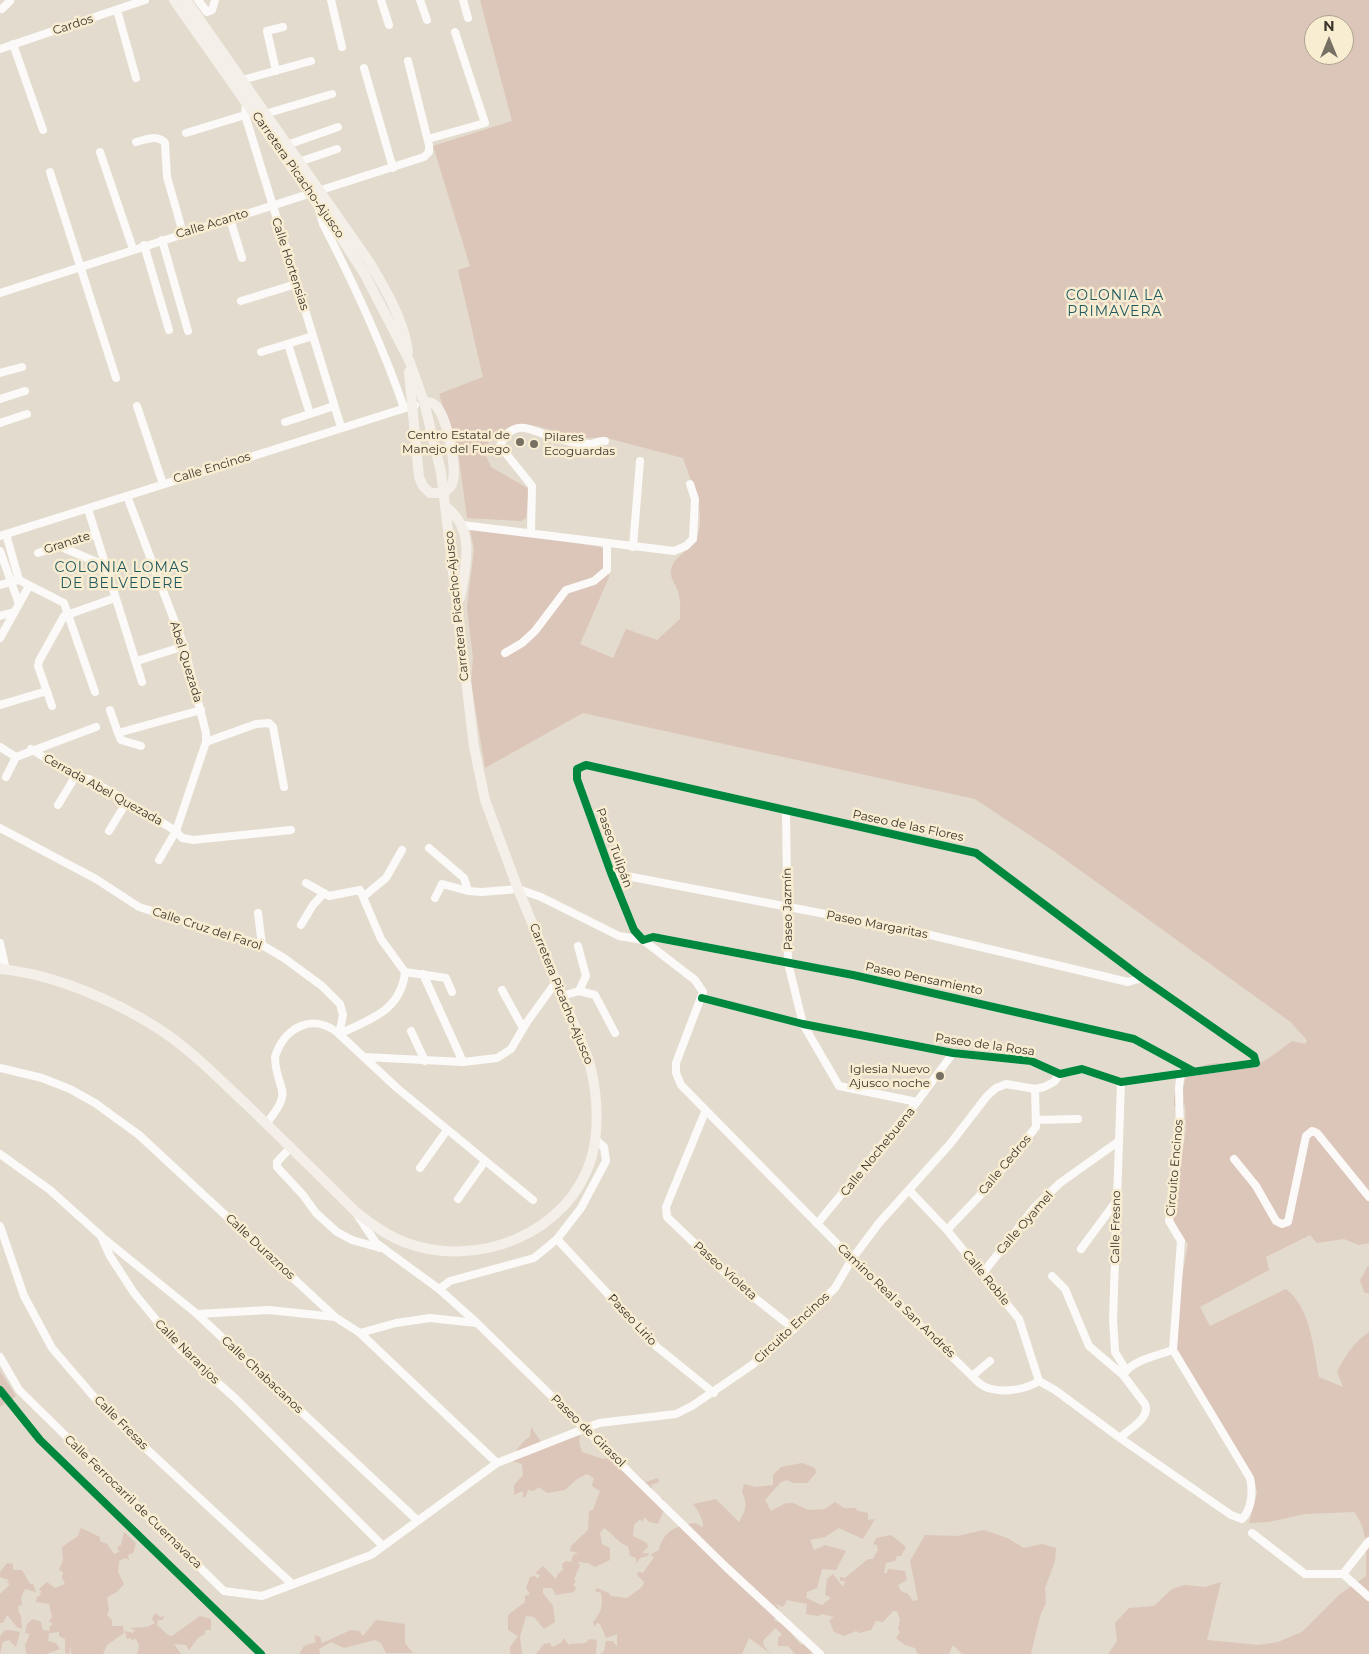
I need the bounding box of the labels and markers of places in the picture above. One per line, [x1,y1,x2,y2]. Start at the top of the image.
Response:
place label: Centro Estatal de Manejo del Fuego [402,428,510,456]
place label: Pilares Ecoguardas [544,430,615,458]
marker: Centro Estatal de Manejo del Fuego [514,436,526,448]
marker: Pilares Ecoguardas [528,438,540,450]
place label: Iglesia Nuevo Ajusco noche [849,1062,930,1090]
marker: Iglesia Nuevo Ajusco noche [934,1070,946,1082]

